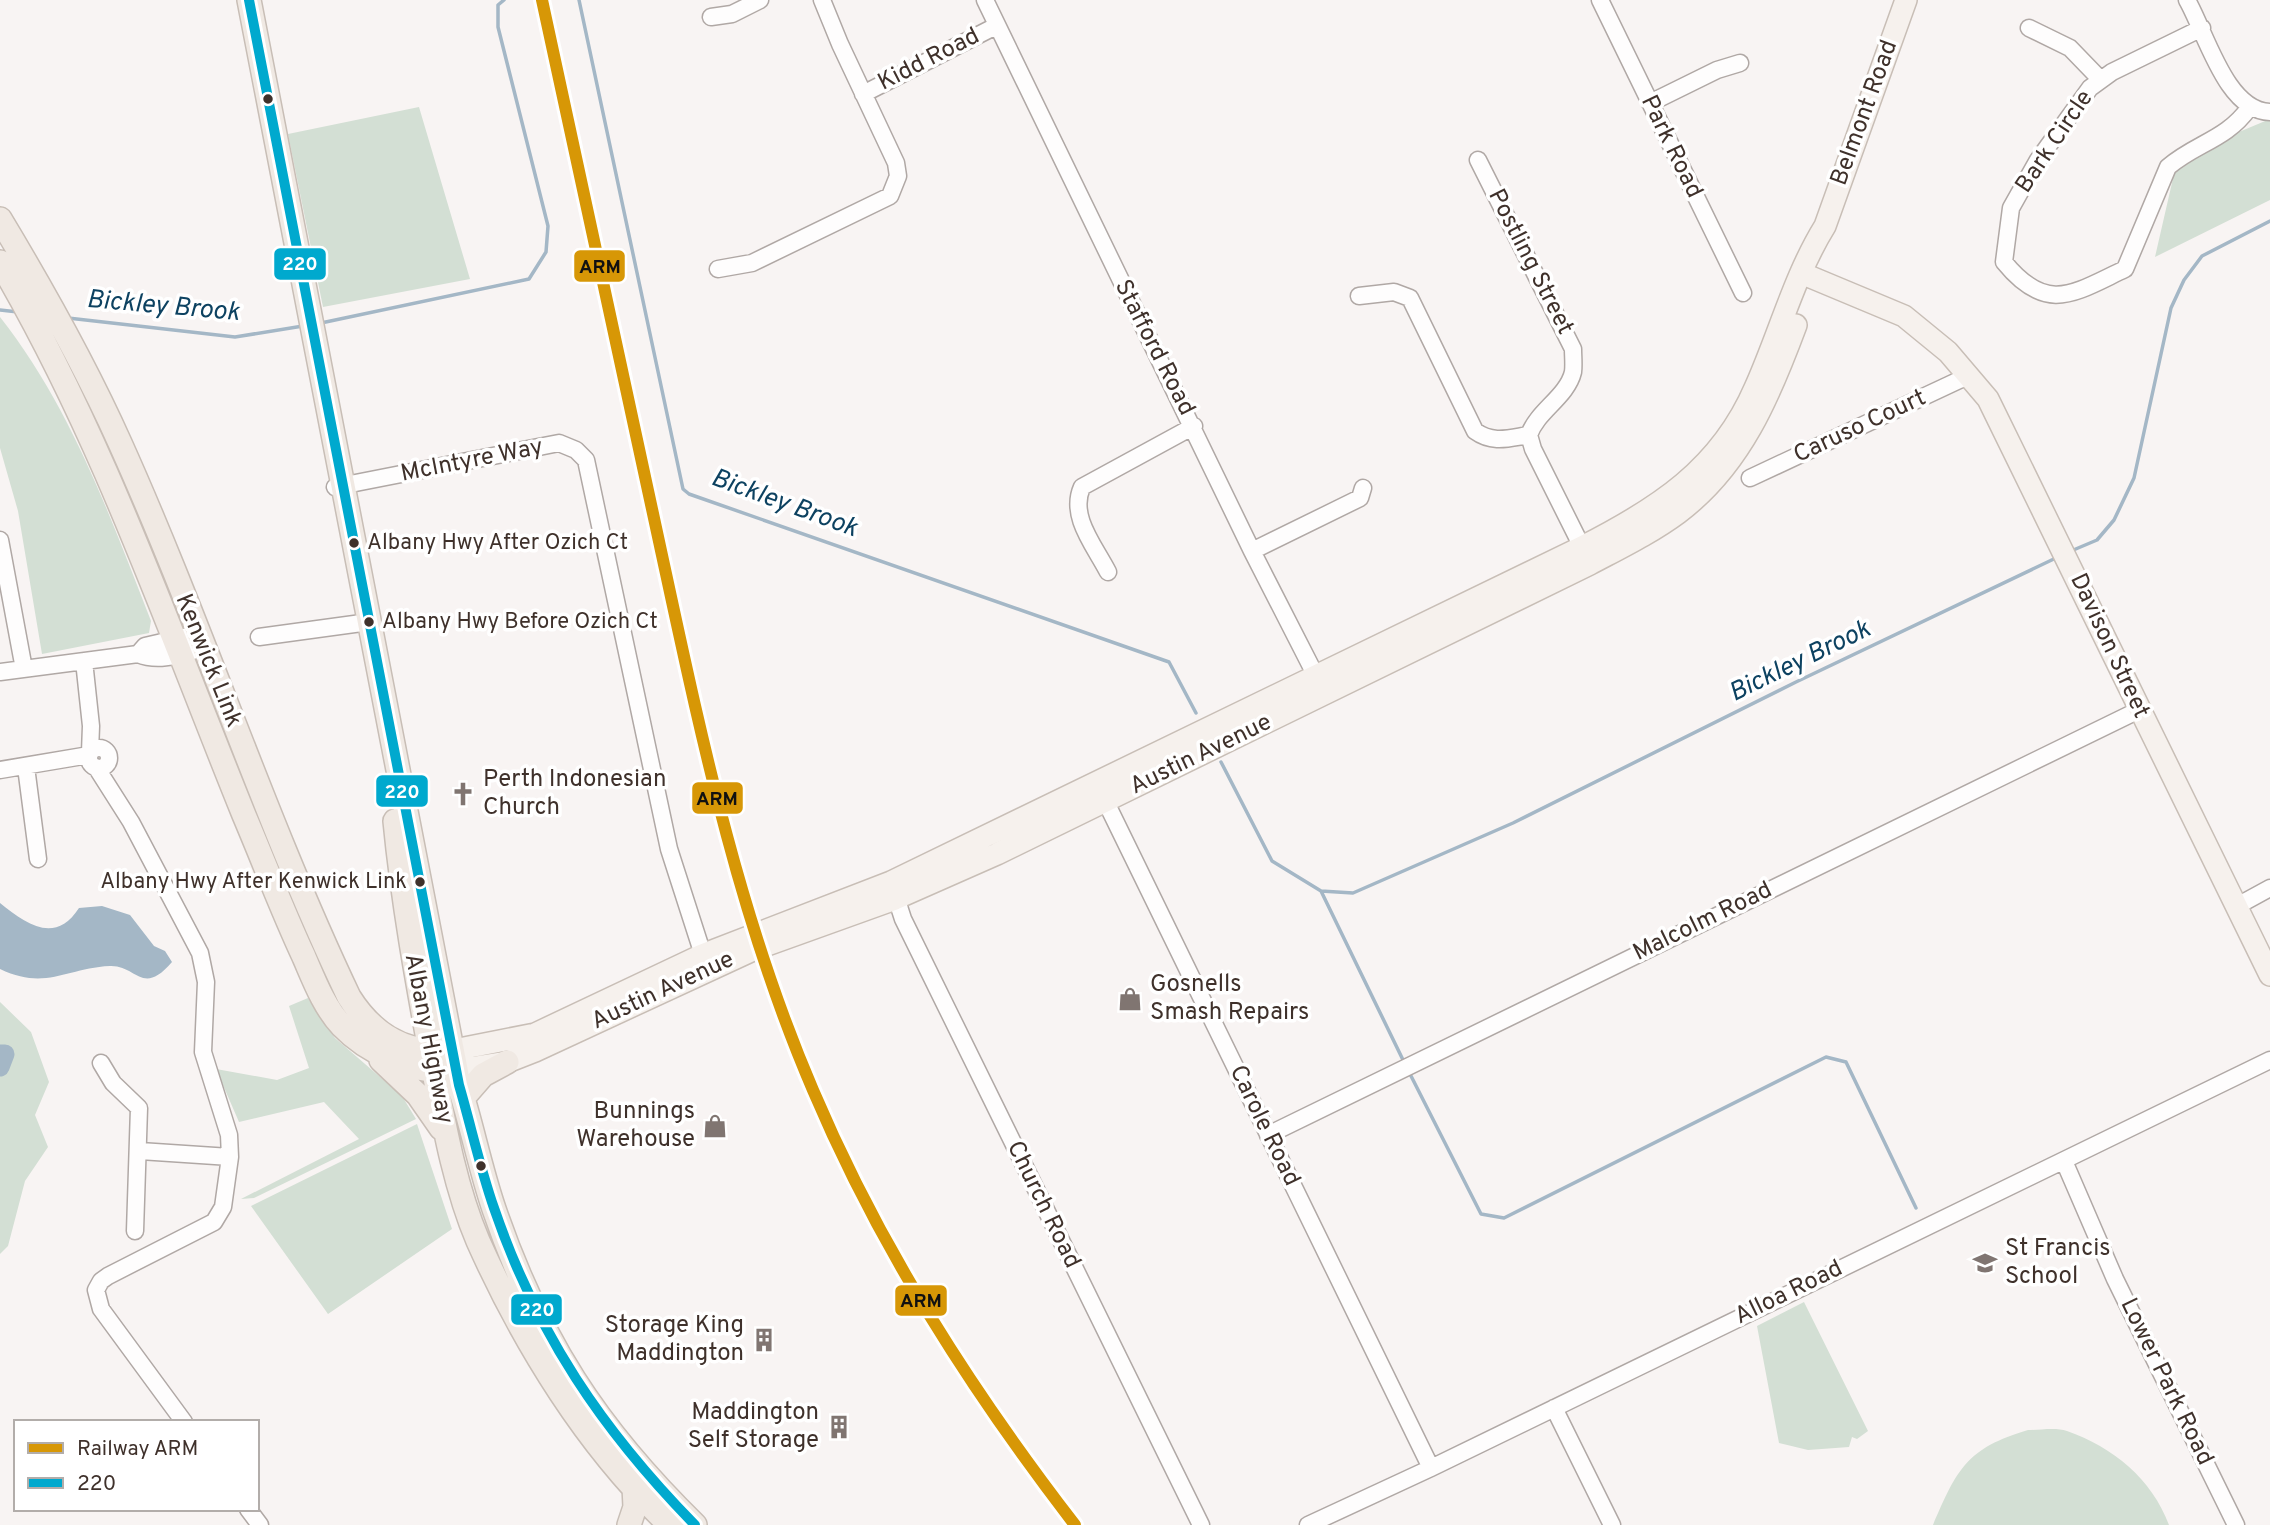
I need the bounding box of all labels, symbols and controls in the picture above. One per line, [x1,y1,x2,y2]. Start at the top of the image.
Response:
street label: Kidd Road [873,22,985,98]
street label: Belmont Road [1825,36,1905,190]
street label: Bark Circle [2010,85,2100,199]
street label: Park Road [1633,91,1709,203]
unlabelled marker [261,92,275,106]
street label: Postling Street [1480,184,1580,340]
line badge: 220 [273,247,327,281]
line badge: ARM [573,249,626,283]
text: 220 [282,253,318,277]
text: ARM [579,256,621,280]
street label: Stafford Road [1107,275,1201,421]
water label: Bickley Brook [85,284,242,330]
street label: Caruso Court [1789,383,1931,471]
street label: McIntyre Way [398,432,546,490]
water label: Bickley Brook [706,462,863,546]
place label: Albany Hwy After Ozich Ct [367,530,628,557]
marker: Albany Hwy After Ozich Ct [347,536,361,550]
street label: Davison Street [2062,569,2156,723]
street label: Kenwick Link [168,590,248,732]
place label: Albany Hwy Before Ozich Ct [382,609,658,636]
water label: Bickley Brook [1724,613,1877,710]
marker: Albany Hwy Before Ozich Ct [362,615,376,629]
street label: Austin Avenue [1125,708,1277,802]
place label: Perth Indonesian Church [483,765,667,823]
line badge: 220 [375,774,429,808]
church icon: Perth Indonesian Church [449,780,477,808]
text: 220 [384,781,420,805]
line badge: ARM [691,781,744,815]
text: ARM [696,788,738,812]
place label: Albany Hwy After Kenwick Link [100,869,407,896]
marker: Albany Hwy After Kenwick Link [413,875,427,889]
street label: Malcolm Road [1629,875,1777,969]
street label: Austin Avenue [587,945,739,1037]
street label: Albany Highway [397,951,459,1127]
place label: Gosnells Smash Repairs [1150,970,1309,1028]
shop icon: Gosnells Smash Repairs [1116,985,1144,1013]
street label: Carole Road [1222,1061,1306,1191]
place label: Bunnings Warehouse [576,1097,695,1155]
shop icon: Bunnings Warehouse [701,1112,729,1140]
street label: Church Road [999,1136,1087,1274]
unlabelled marker [474,1159,488,1173]
place label: St Francis School [2005,1234,2111,1292]
school or university icon: St Francis School [1971,1249,1999,1277]
street label: Alloa Road [1730,1254,1848,1332]
line badge: ARM [894,1284,948,1317]
text: ARM [900,1290,942,1314]
line badge: 220 [510,1293,563,1326]
street label: Lower Park Road [2113,1293,2219,1471]
text: 220 [519,1299,555,1323]
place label: Storage King Maddington [605,1311,744,1369]
building icon: Storage King Maddington [750,1326,778,1354]
place label: Maddington Self Storage [688,1398,819,1456]
building icon: Maddington Self Storage [825,1413,853,1441]
legend [14,1420,259,1511]
text: Railway ARM [77,1436,198,1463]
text: 220 [77,1471,116,1498]

